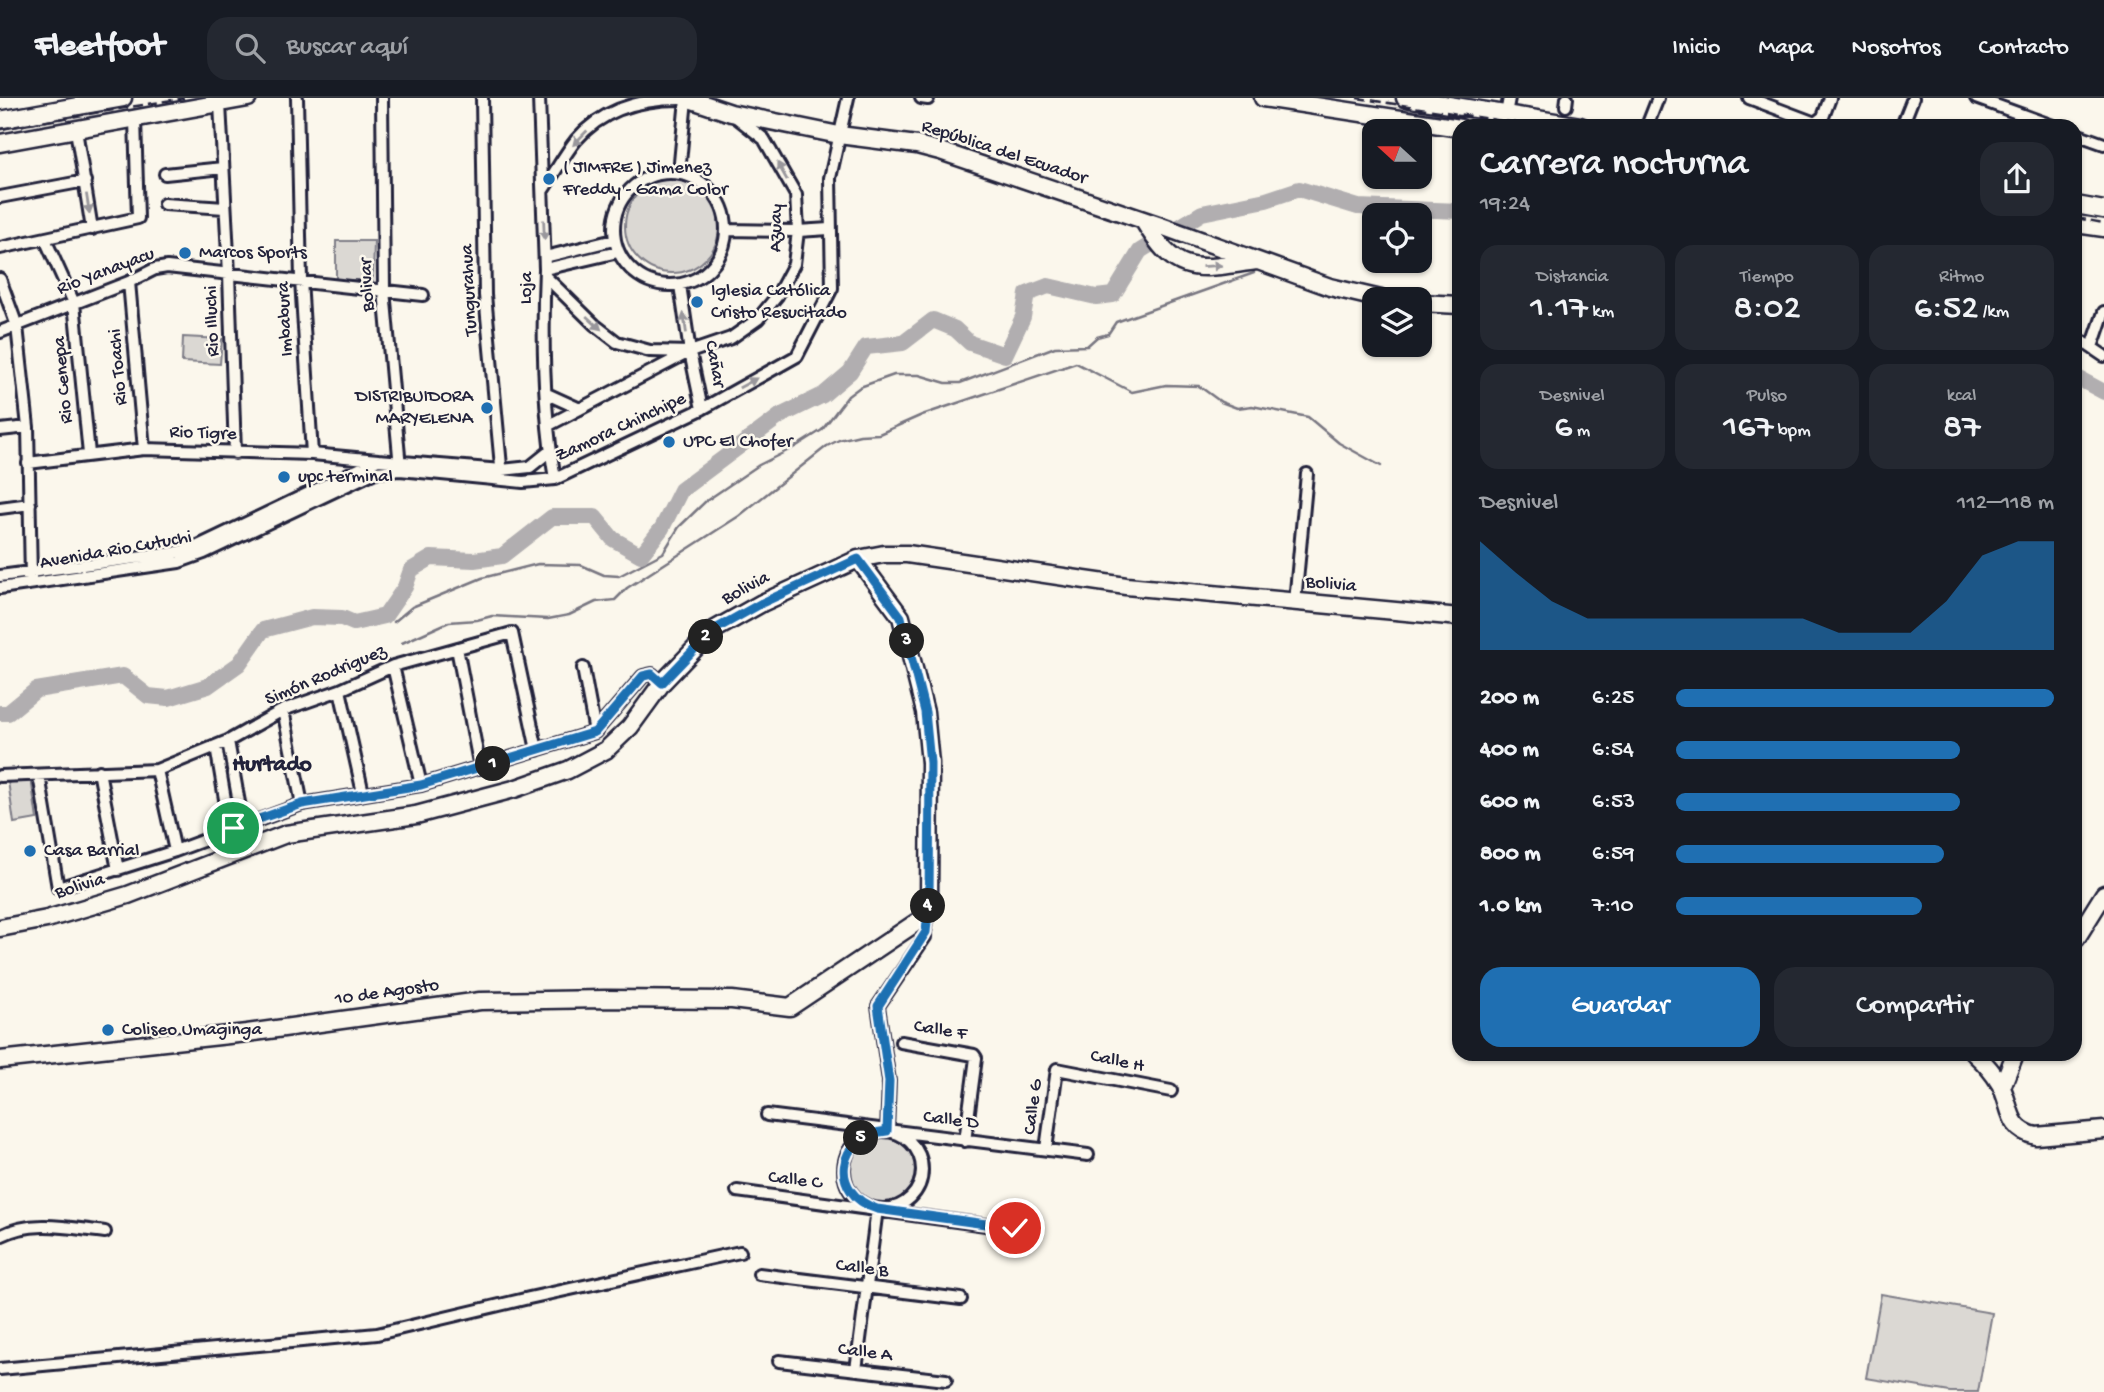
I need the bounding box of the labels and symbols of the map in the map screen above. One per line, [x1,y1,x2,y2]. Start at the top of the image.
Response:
street label: República del Ecuador [918,115,1092,191]
north arrow [1362,119,1432,189]
one-way arrow [573,129,589,146]
place label: ( JIMFRE ) Jimenez Freddy - Gama Color [562,157,730,202]
one-way arrow [776,161,788,180]
marker: ( JIMFRE ) Jimenez Freddy - Gama Color [541,171,557,187]
one-way arrow [83,193,94,215]
street label: Azuay [765,203,789,252]
one-way arrow [538,219,550,241]
place label: Marcos Sports [199,242,308,265]
street label: Tungurahua [456,242,484,337]
street label: Rio Yanayacu [54,243,158,301]
marker: Marcos Sports [177,245,193,261]
street label: Bolivar [355,255,381,313]
one-way arrow [1202,260,1224,271]
street label: Loja [515,270,539,305]
street label: Imbabura [272,280,299,357]
place label: Iglesia Católica Cristo Resucitado [711,280,847,325]
street label: Rio Illuchi [200,285,226,357]
marker: Iglesia Católica Cristo Resucitado [689,294,705,310]
one-way arrow [680,312,691,334]
one-way arrow [586,315,603,330]
street label: Rio Toachi [104,328,134,406]
street label: Rio Cenepa [49,334,79,424]
street label: Cañar [698,339,730,392]
one-way arrow [738,378,758,389]
place label: DISTRIBUIDORA MARYELENA [353,386,475,431]
street label: Zamora Chinchipe [552,388,690,468]
marker: DISTRIBUIDORA MARYELENA [479,400,495,416]
street label: Rio Tigre [169,421,237,447]
place label: UPC El Chofer [683,431,795,454]
marker: UPC El Chofer [661,434,677,450]
place label: upc terminal [298,466,393,489]
marker: upc terminal [276,469,292,485]
street label: Avenida Rio Cutuchi [38,526,194,576]
street label: Bolivia [717,566,775,612]
street label: Bolivia [1304,571,1359,599]
pin: 2 [688,620,724,654]
pin: 3 [890,624,925,658]
street label: Simón Rodriguez [262,640,391,712]
pin: 1 [476,746,510,782]
district label: Hurtado [232,752,312,779]
pin [203,798,263,858]
place label: Casa Barrial [44,840,139,863]
marker: Casa Barrial [22,843,38,859]
street label: Bolivia [51,868,109,906]
pin: 4 [911,888,946,924]
street label: 10 de Agosto [332,974,441,1012]
street label: Calle F [912,1015,969,1047]
place label: Coliseo Umaginga [122,1019,263,1042]
marker: Coliseo Umaginga [100,1022,116,1038]
street label: Calle H [1088,1045,1146,1079]
street label: Calle G [1019,1077,1049,1136]
street label: Calle D [922,1106,981,1136]
pin: 5 [844,1121,878,1156]
street label: Calle C [767,1166,825,1196]
pin [985,1198,1045,1258]
street label: Calle B [834,1254,891,1284]
street label: Calle A [836,1338,895,1368]

